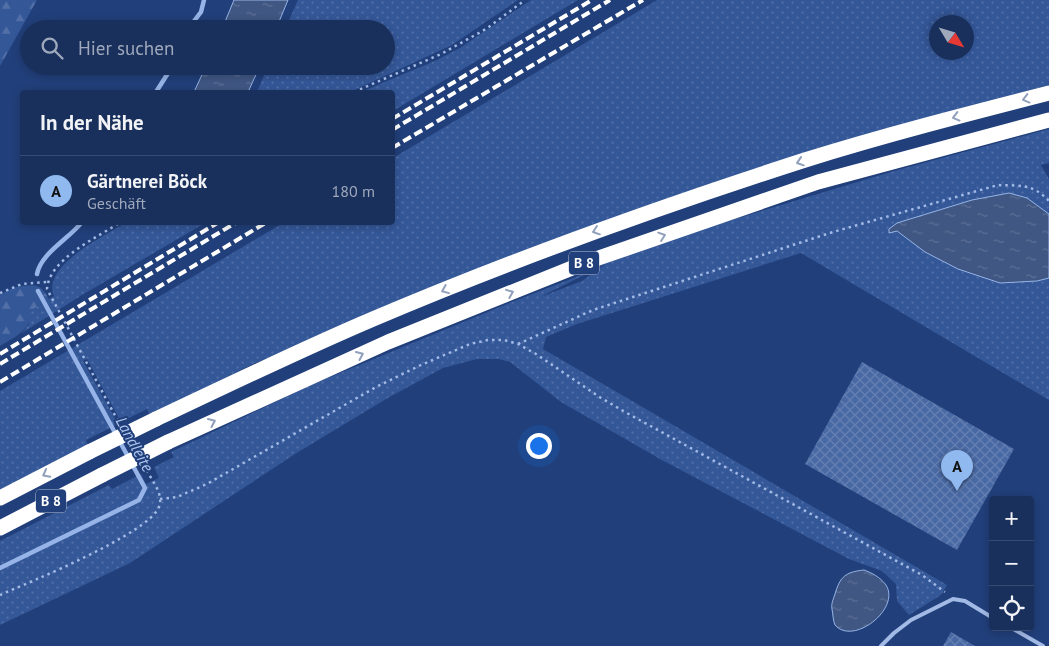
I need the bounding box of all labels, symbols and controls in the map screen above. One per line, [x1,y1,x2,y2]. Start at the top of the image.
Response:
north arrow [929,15,974,60]
search box [20,20,395,75]
icon: search [38,34,66,62]
text: Hier suchen [78,36,174,60]
one-way arrow [1022,93,1031,103]
text: In der Nähe [40,109,144,136]
one-way arrow [951,111,960,122]
one-way arrow [796,156,804,166]
text: Gärtnerei Böck [87,169,207,193]
text: A [51,181,61,201]
text: 180 m [332,181,375,201]
text: Geschäft [87,193,146,213]
one-way arrow [592,225,601,235]
one-way arrow [657,232,666,242]
road number: B 8 [569,252,599,274]
one-way arrow [441,284,450,294]
one-way arrow [505,289,514,299]
one-way arrow [355,351,364,362]
water label: Landleite [112,413,159,476]
one-way arrow [207,418,216,429]
your location [526,433,552,459]
pin: A [941,450,973,491]
one-way arrow [42,468,51,478]
road number: B 8 [36,490,66,512]
map controls [989,496,1034,631]
button: + [989,496,1034,541]
button: − [989,541,1034,586]
button: locate [989,586,1034,631]

